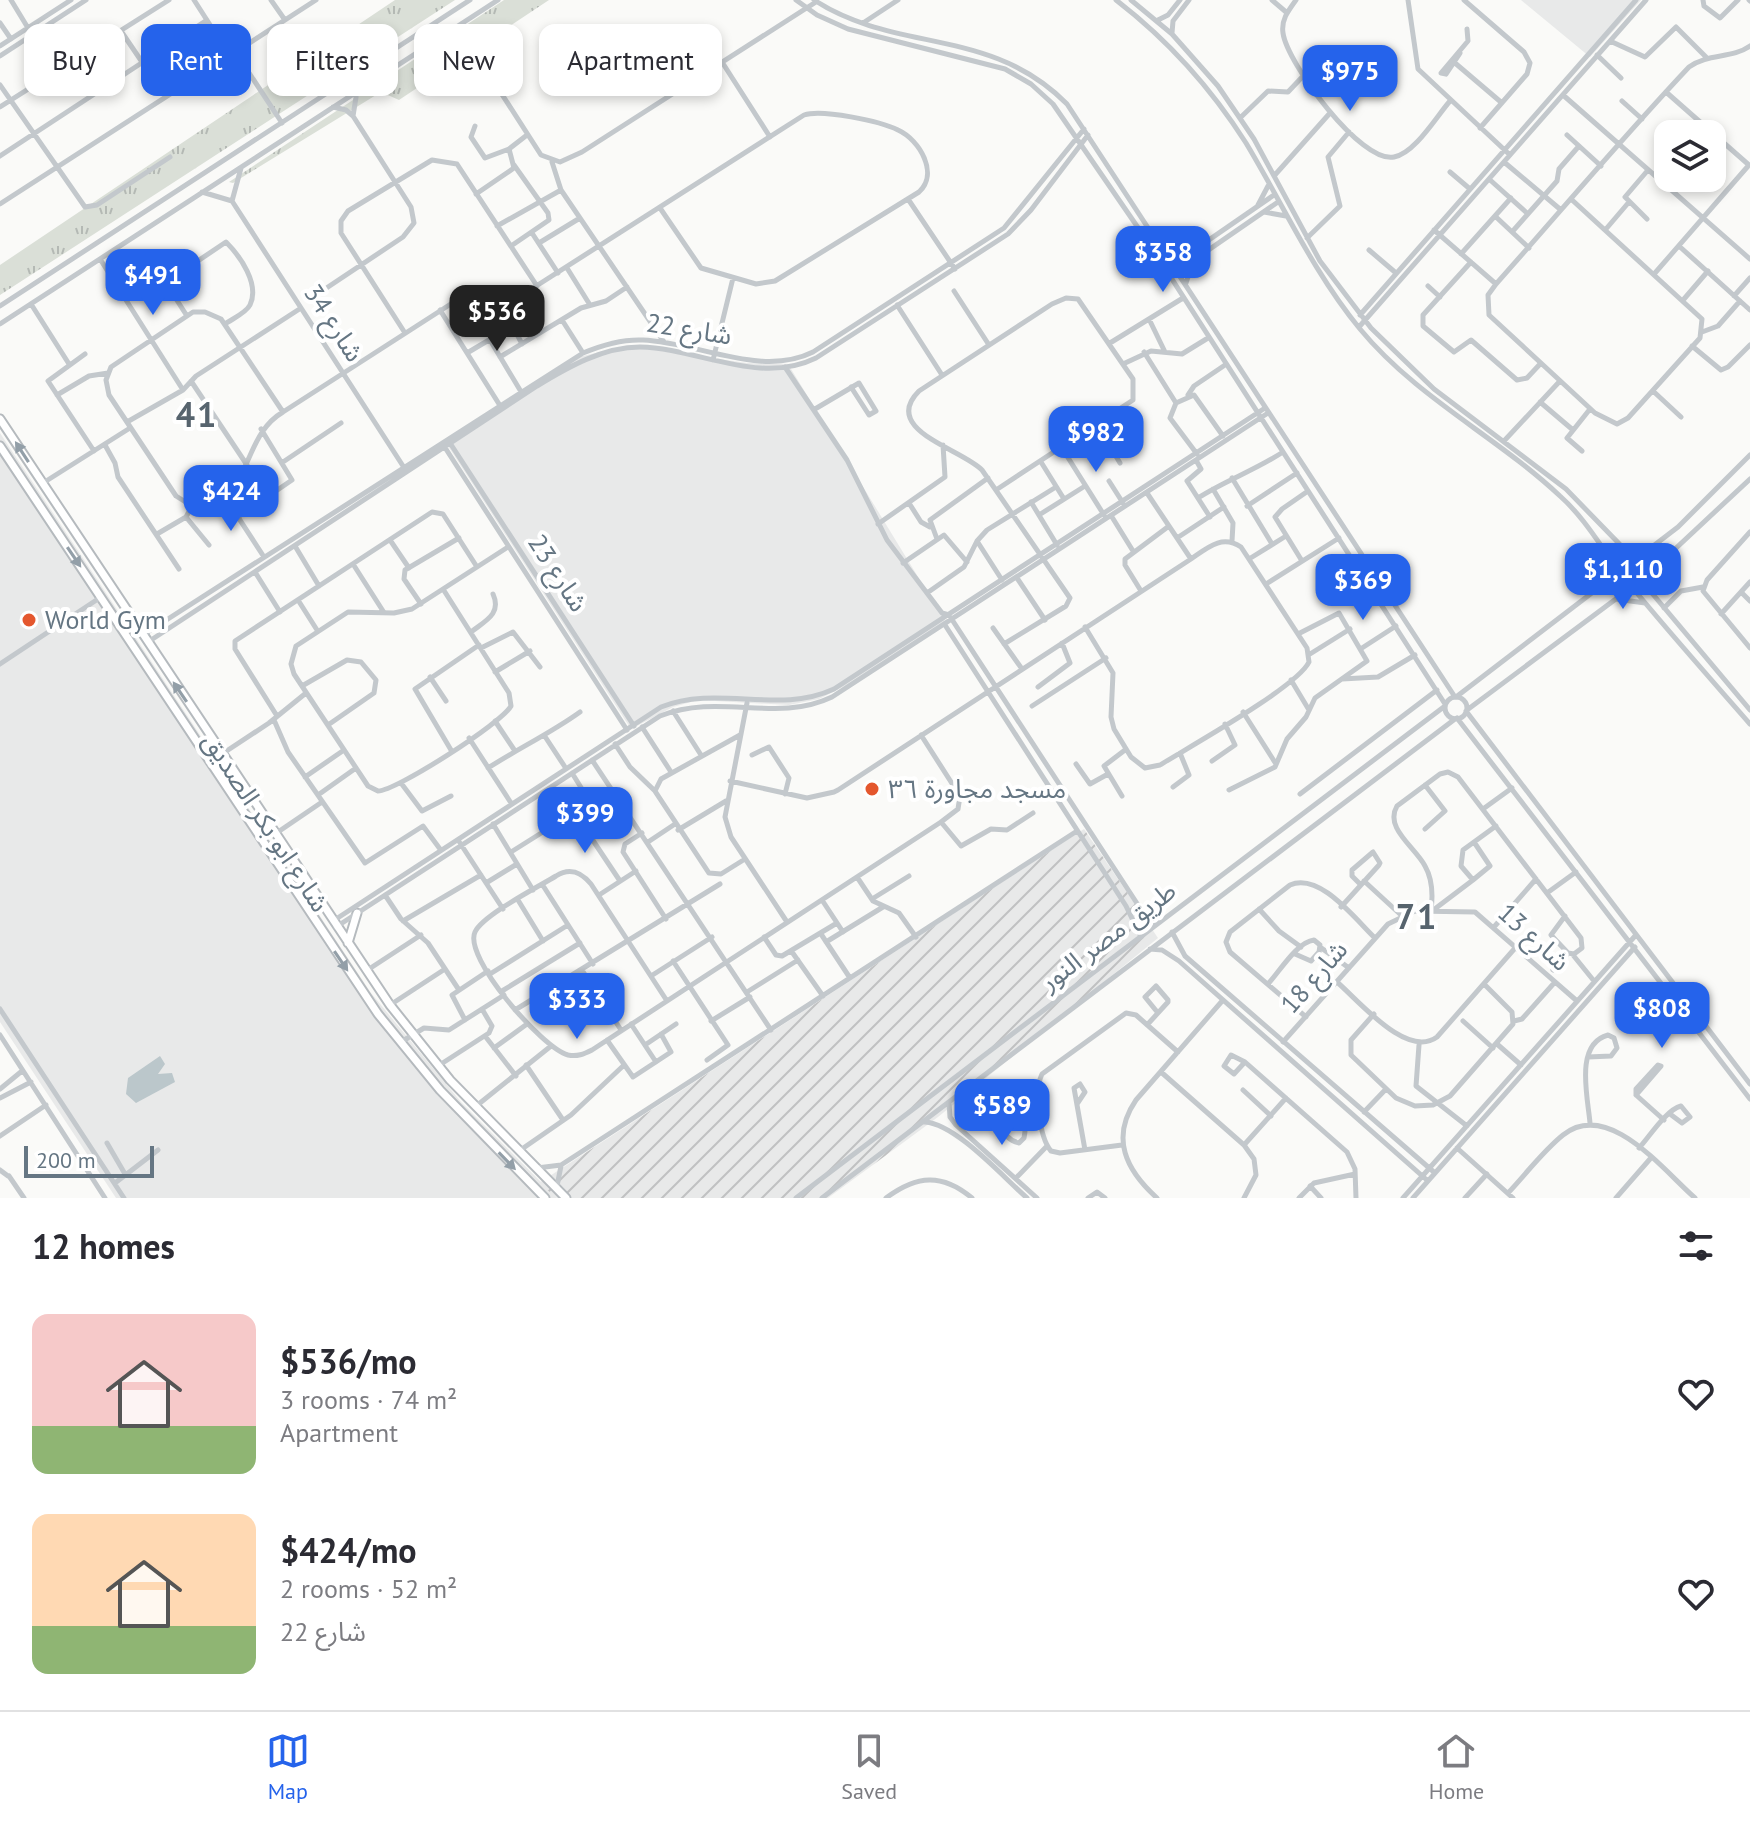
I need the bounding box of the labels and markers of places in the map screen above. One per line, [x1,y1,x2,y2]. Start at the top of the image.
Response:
pin: $975 [1303,45,1397,113]
pin: $358 [1116,226,1210,294]
pin: $491 [106,249,200,317]
pin: $536 [450,285,544,353]
pin: $982 [1049,406,1143,474]
pin: $424 [184,465,278,533]
pin: $1,110 [1558,543,1688,611]
pin: $369 [1316,554,1410,622]
place label: World Gym [45,603,166,636]
marker: World Gym [20,611,38,629]
place label: مسجد مجاورة ٣٦ [888,772,1066,805]
marker: مسجد مجاورة ٣٦ [863,780,881,798]
pin: $399 [538,787,632,855]
pin: $333 [530,973,624,1041]
pin: $808 [1615,982,1709,1050]
pin: $589 [955,1079,1049,1147]

